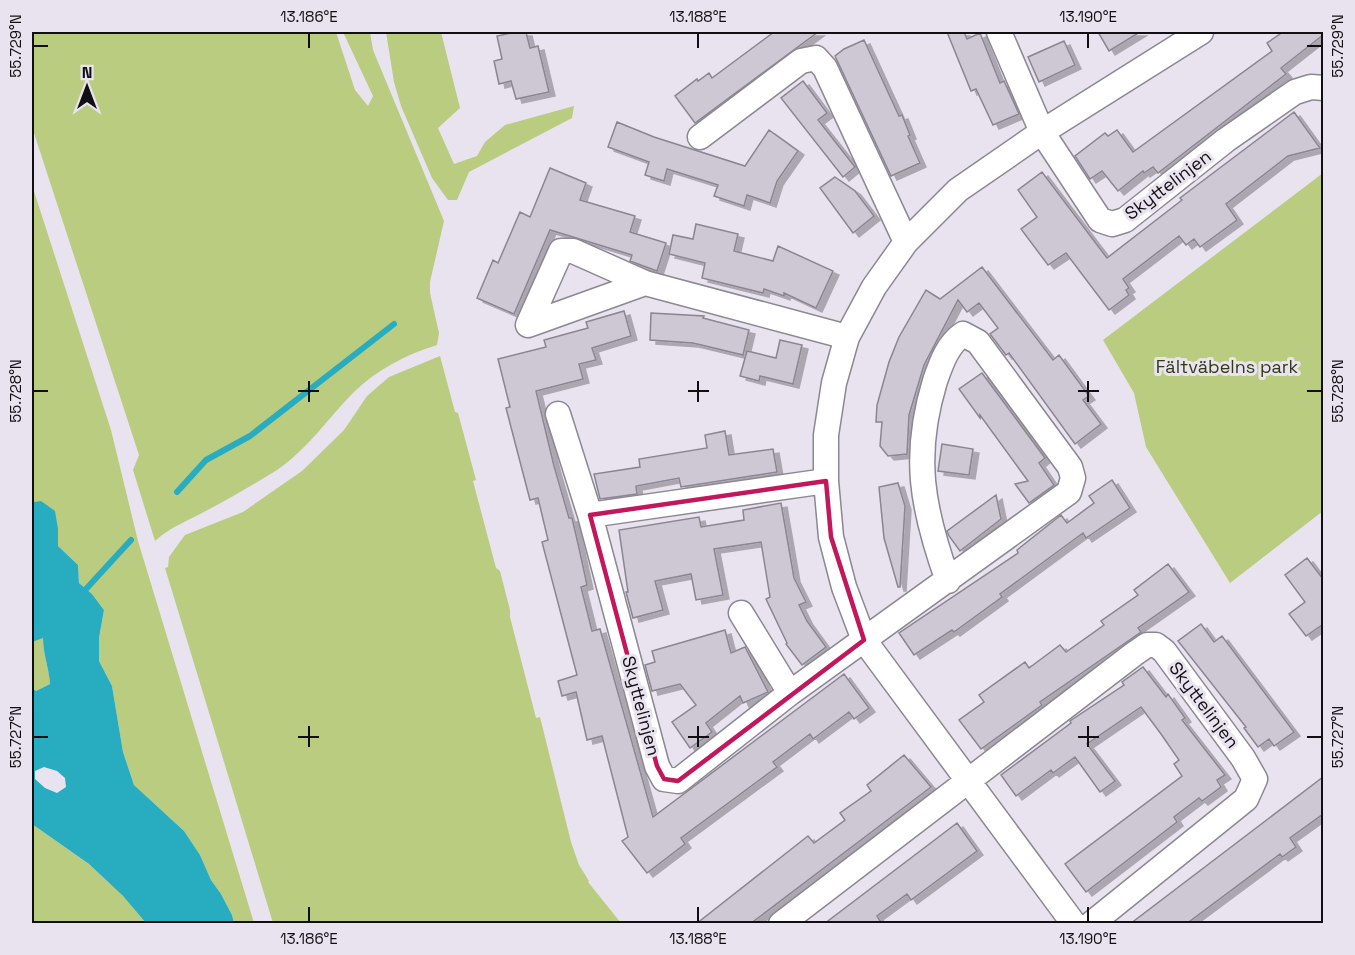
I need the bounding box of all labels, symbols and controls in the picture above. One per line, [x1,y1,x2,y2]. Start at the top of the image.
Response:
text: 13.186°E [280,7,338,26]
text: 13.188°E [669,7,727,26]
text: 13.190°E [1059,7,1117,26]
text: 55.729°N [6,14,25,78]
text: 55.729°N [1328,14,1347,78]
north arrow [57,57,117,117]
text: N [82,62,92,83]
street label: Skyttelinjen [1120,145,1216,225]
park label: Fältväbelns park [1156,355,1299,378]
text: 55.728°N [6,359,25,423]
text: 55.728°N [1328,359,1347,423]
street label: Skyttelinjen [617,653,666,758]
street label: Skyttelinjen [1164,657,1244,753]
text: 55.727°N [6,706,25,768]
text: 55.727°N [1328,706,1347,768]
text: 13.186°E [280,929,338,948]
text: 13.188°E [669,929,727,948]
text: 13.190°E [1059,929,1117,948]

